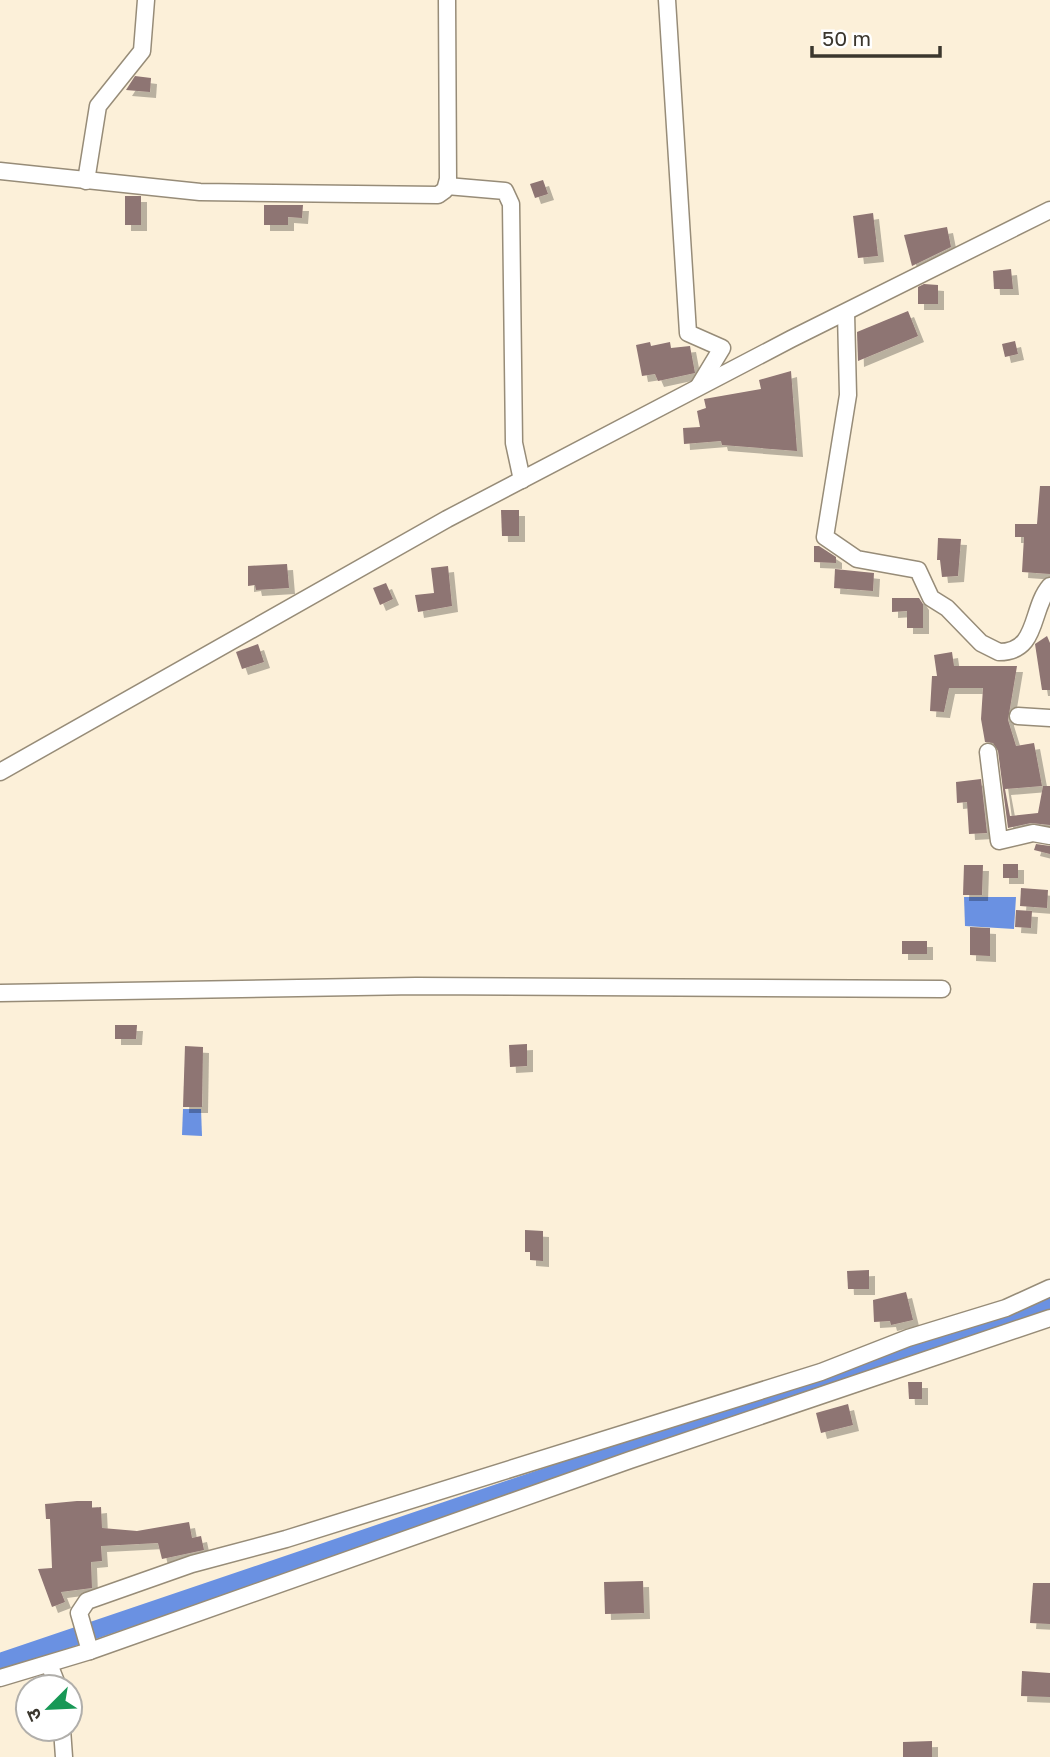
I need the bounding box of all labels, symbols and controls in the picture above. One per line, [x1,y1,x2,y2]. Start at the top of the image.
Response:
scale bar [812,14,940,58]
text: 50 m [822,25,871,51]
north arrow [14,1673,84,1743]
text: उ [20,1705,46,1725]

